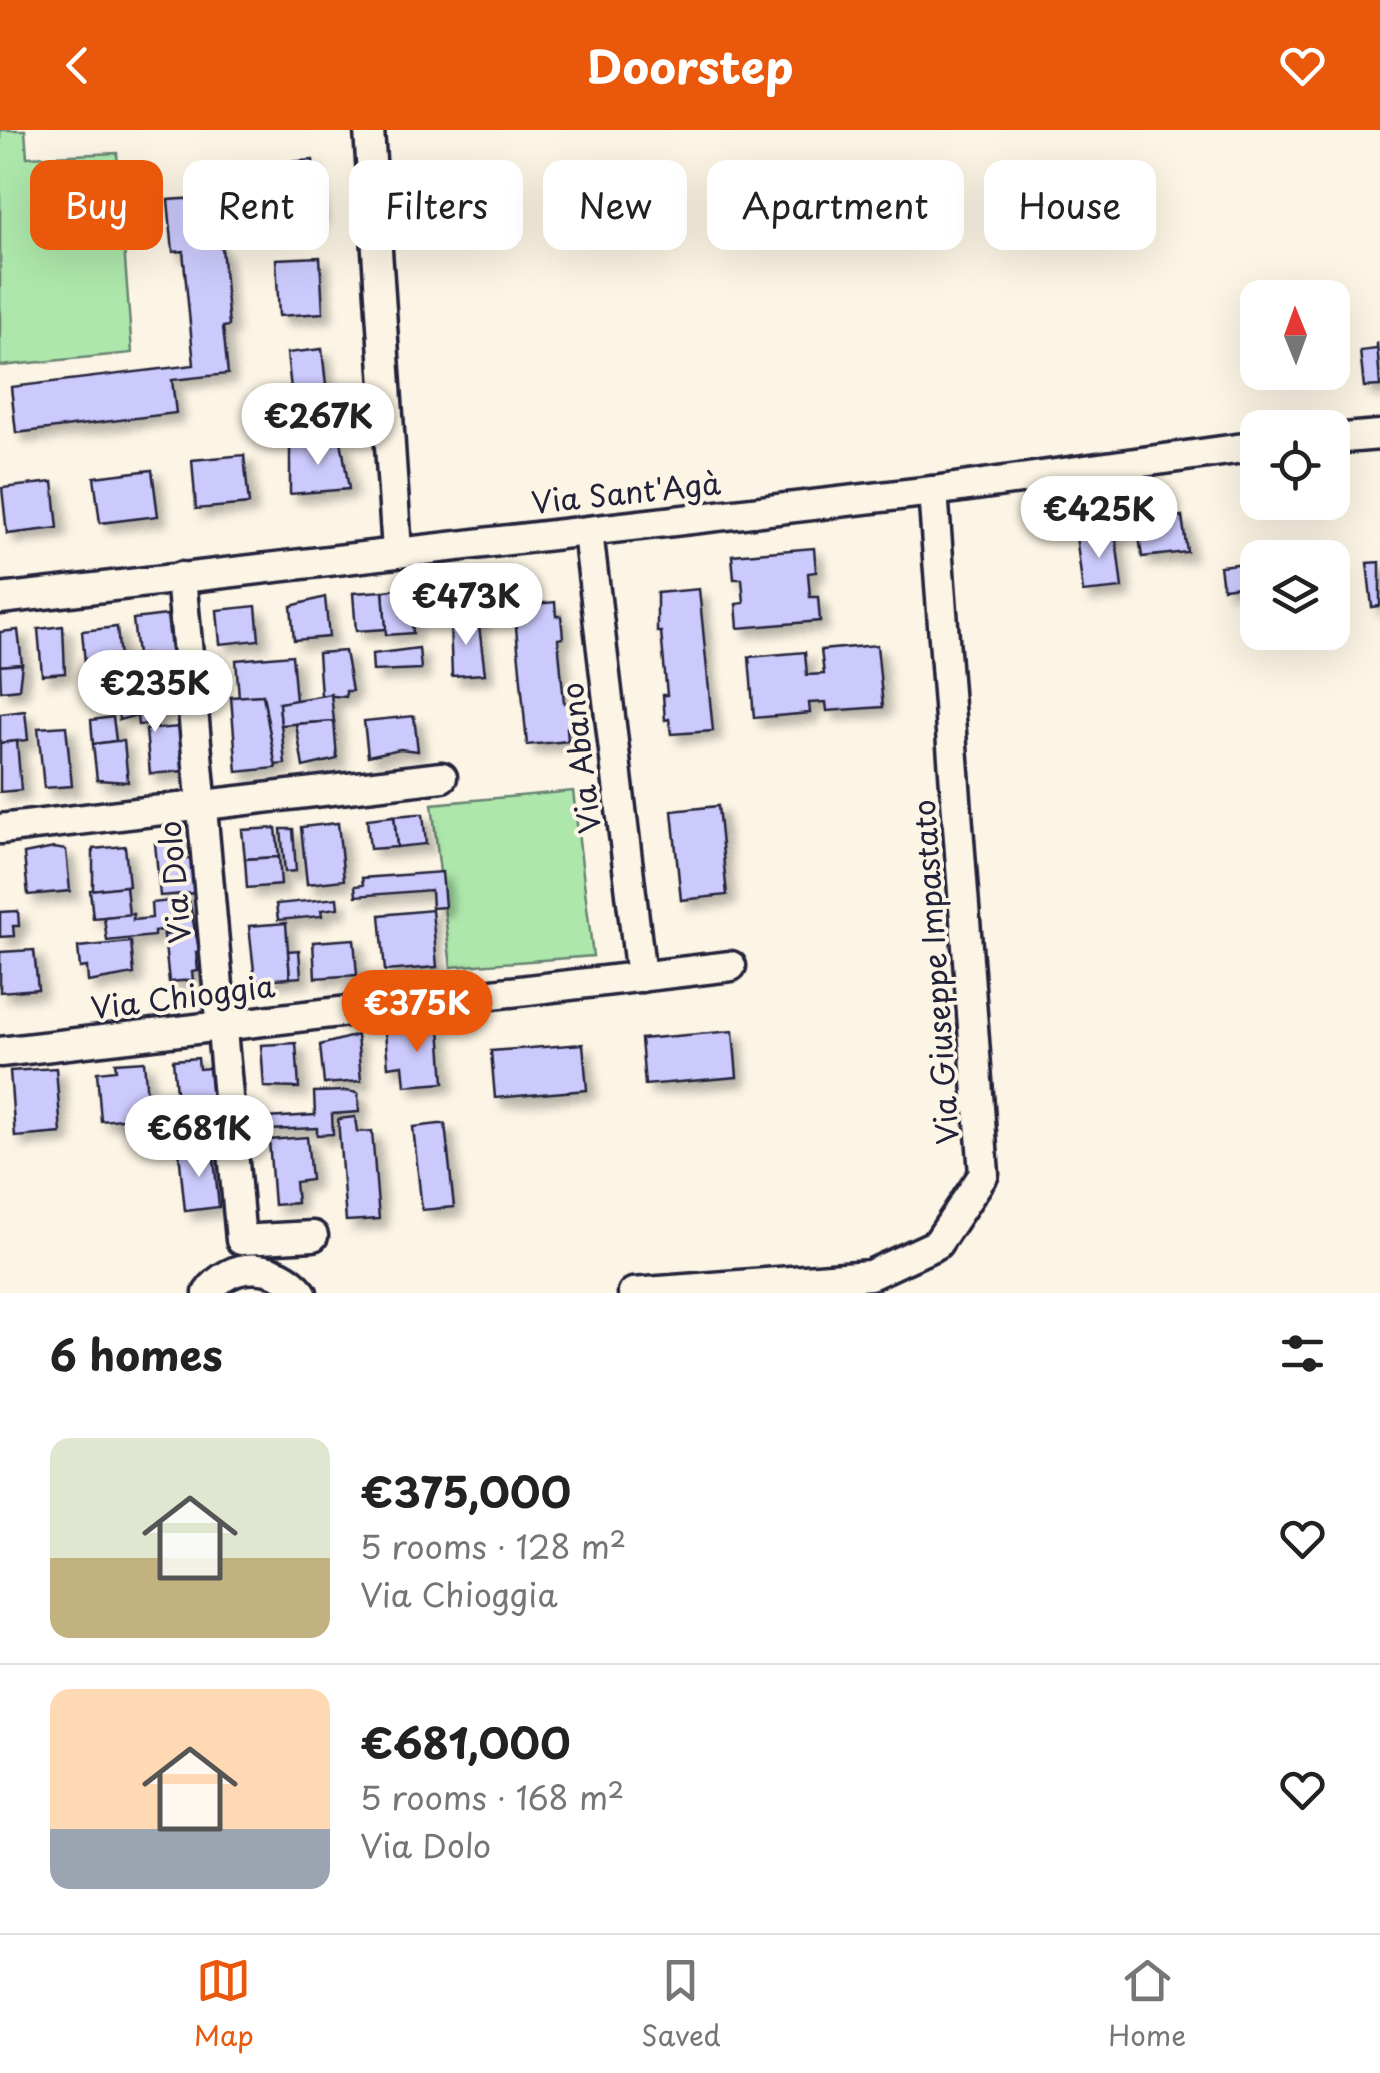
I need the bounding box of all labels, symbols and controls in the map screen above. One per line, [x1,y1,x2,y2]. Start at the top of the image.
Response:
text: Doorstep [587,31,793,99]
icon: back [50,38,105,93]
icon: heart [1275,38,1330,93]
chip: Buy [30,160,163,250]
chip: Rent [183,160,329,250]
chip: Filters [349,160,523,250]
chip: New [543,160,687,250]
chip: Apartment [707,160,964,250]
chip: House [984,160,1156,250]
north arrow [1240,280,1350,390]
map controls [1240,280,1350,650]
pin: €267K [248,383,388,468]
text: €267K [263,391,373,439]
button: locate [1240,410,1350,520]
street label: Via Sant'Agà [529,459,723,524]
pin: €425K [1029,476,1169,561]
text: €425K [1043,484,1155,532]
button: layers [1240,540,1350,650]
pin: €473K [396,563,536,648]
text: €473K [412,571,520,619]
pin: €235K [85,650,225,735]
text: €235K [100,658,210,706]
street label: Via Abano [548,680,611,836]
street label: Via Giuseppe Impastato [900,798,969,1146]
street label: Via Dolo [146,819,201,945]
street label: Via Chioggia [88,962,277,1029]
pin: €375K [347,970,487,1055]
text: €375K [364,978,470,1026]
pin: €681K [129,1095,269,1180]
text: €681K [147,1103,251,1151]
text: 6 homes [50,1322,223,1385]
icon: filters [1275,1326,1330,1381]
text: €375,000 [360,1459,571,1522]
icon: home [130,1478,250,1598]
icon: heart [1275,1511,1330,1566]
text: 5 rooms · 128 m² [360,1522,626,1570]
text: Via Chioggia [360,1570,558,1618]
text: €681,000 [360,1710,571,1773]
icon: home [130,1729,250,1849]
icon: heart [1275,1762,1330,1817]
text: 5 rooms · 168 m² [360,1773,624,1821]
text: Via Dolo [360,1821,491,1869]
tab: Map [194,1953,254,2056]
tab: Saved [641,1953,721,2056]
tab: Home [1108,1953,1186,2056]

